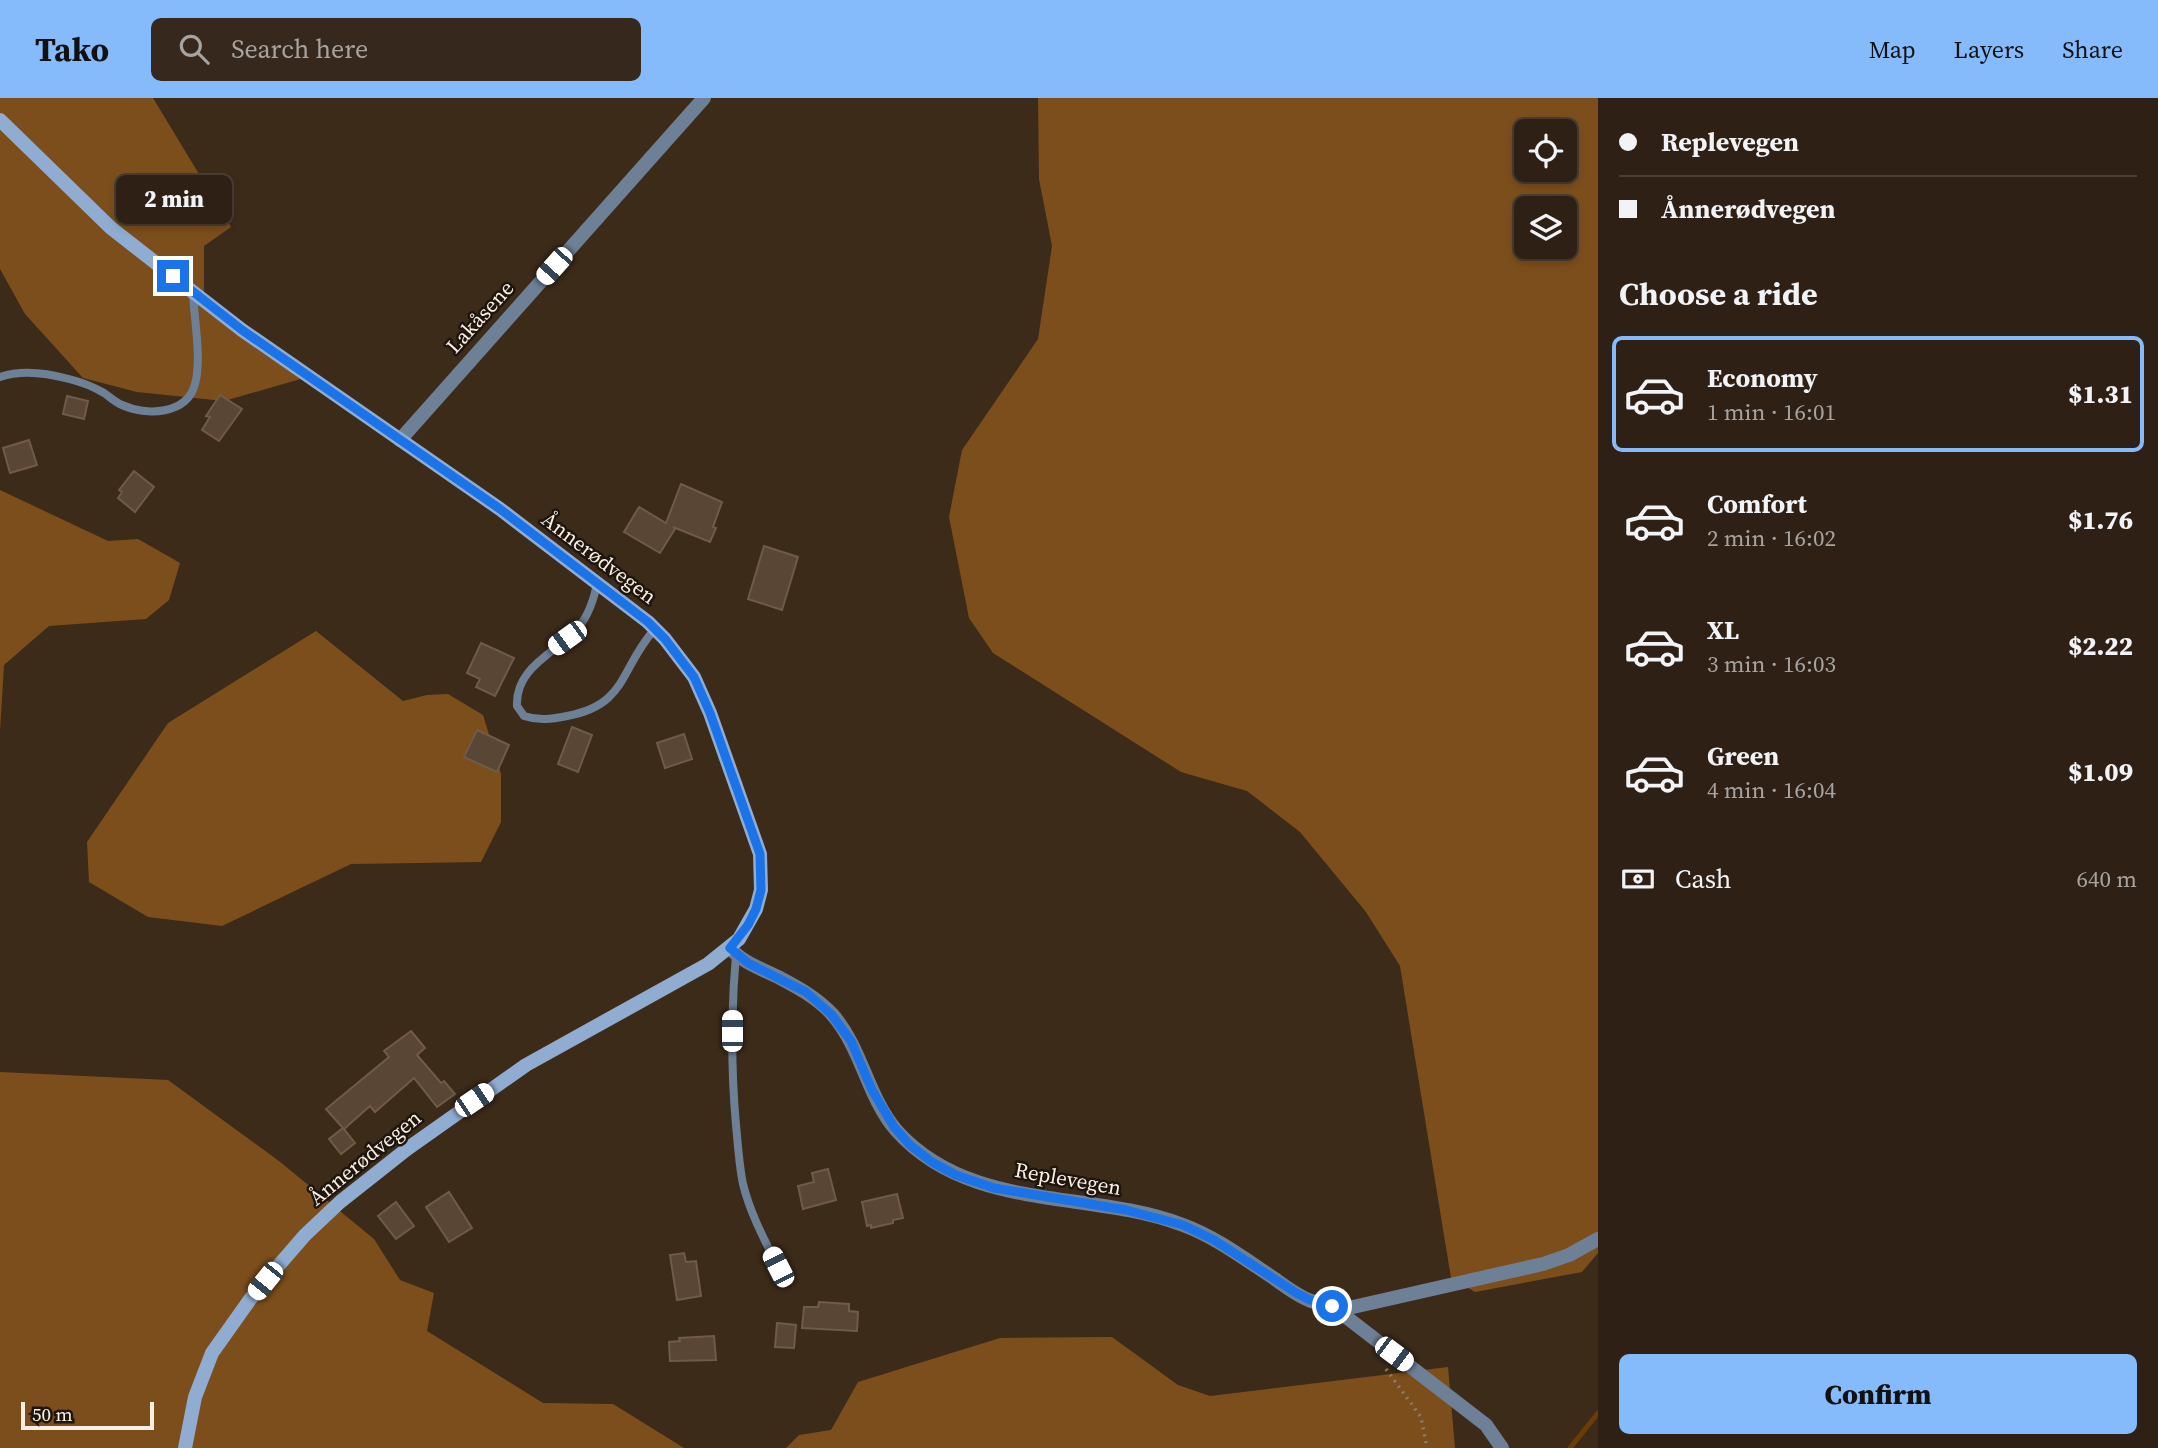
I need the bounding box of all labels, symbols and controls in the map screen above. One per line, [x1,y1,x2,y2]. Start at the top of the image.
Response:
search box [151,18,641,81]
text: Tako [35,27,109,72]
icon: search [175,30,213,68]
text: Search here [231,31,368,67]
text: Map [1869,33,1916,66]
text: Layers [1954,33,2024,66]
text: Share [2062,33,2123,66]
map controls [1514,119,1577,259]
button: locate [1514,119,1577,182]
text: Replevegen [1661,124,1799,160]
callout: 2 min [115,174,231,223]
text: 2 min [144,183,204,215]
text: Ånnerødvegen [1661,191,1836,227]
button: layers [1514,196,1577,259]
car [533,243,576,289]
route end [157,260,189,292]
text: Choose a ride [1619,272,1818,316]
street label: Lakåsene [439,274,520,359]
text: Economy [1707,360,1818,396]
icon: car [1623,363,1686,426]
text: $1.31 [2068,376,2133,412]
text: 1 min · 16:01 [1707,396,1836,428]
text: Comfort [1707,486,1807,522]
icon: car [1623,489,1686,552]
text: $1.76 [2068,502,2133,538]
street label: Ånnerødvegen [536,505,663,611]
text: 2 min · 16:02 [1707,522,1836,554]
text: XL [1707,612,1739,648]
icon: car [1623,615,1686,678]
car [544,617,591,659]
text: $2.22 [2068,628,2133,664]
text: 3 min · 16:03 [1707,648,1836,680]
text: Green [1707,738,1779,774]
icon: car [1623,741,1686,804]
text: $1.09 [2068,754,2133,790]
text: 4 min · 16:04 [1707,774,1836,806]
icon: cash [1619,860,1657,898]
text: Cash [1675,861,1731,897]
text: 640 m [2076,863,2137,895]
car [722,1010,743,1052]
car [451,1080,498,1120]
street label: Ånnerødvegen [302,1103,427,1212]
street label: Replevegen [1013,1155,1124,1202]
car [760,1244,797,1290]
car [244,1258,287,1304]
route start [1316,1290,1348,1322]
car [1371,1333,1418,1375]
button: Confirm [1619,1354,2137,1434]
scale bar [21,1399,154,1431]
text: 50 m [32,1401,73,1427]

